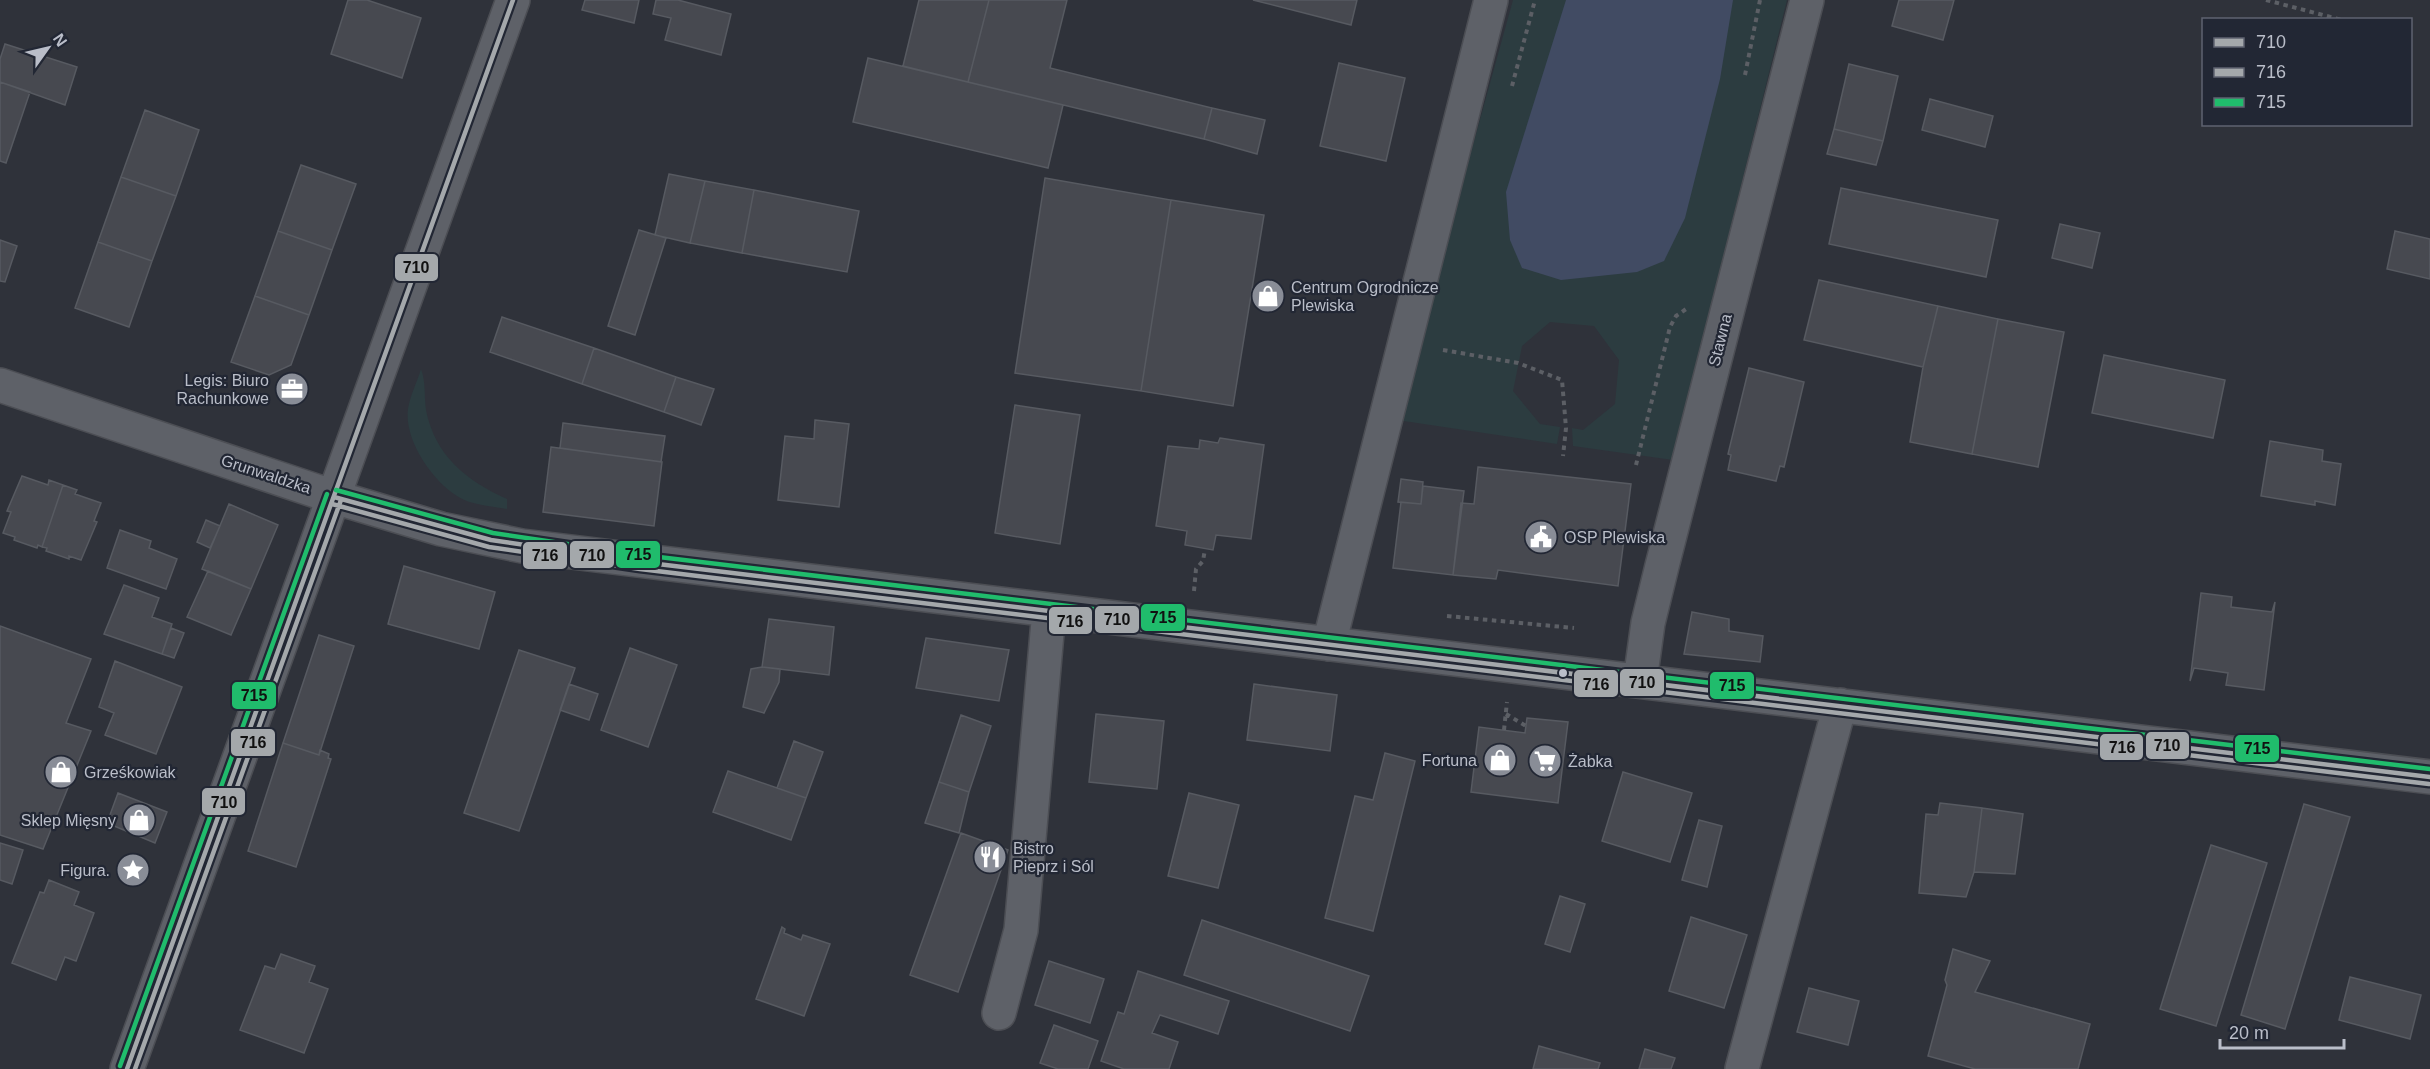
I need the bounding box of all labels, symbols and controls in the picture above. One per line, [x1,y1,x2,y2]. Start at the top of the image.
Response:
north arrow [18,18,78,78]
legend [2202,18,2412,126]
text: N [50,30,70,49]
text: 710 [2256,32,2286,52]
text: 716 [2256,62,2286,82]
text: 715 [2256,92,2286,112]
line badge: 710 [394,253,439,282]
text: 710 [403,259,429,276]
shop icon: Centrum Ogrodnicze Plewiska [1250,278,1286,314]
place label: Centrum Ogrodnicze Plewiska [1291,279,1439,314]
street label: Stawna [1705,312,1735,368]
office icon: Legis: Biuro Rachunkowe [274,371,310,407]
place label: Legis: Biuro Rachunkowe [177,372,269,407]
street label: Grunwaldzka [219,451,313,497]
public building icon: OSP Plewiska [1523,519,1559,555]
place label: OSP Plewiska [1564,529,1665,546]
line badge: 710 [569,540,615,569]
line badge: 715 [615,540,661,569]
line badge: 716 [522,541,568,570]
text: 715 [625,546,651,563]
text: 716 [532,547,558,564]
text: 710 [579,547,605,564]
line badge: 715 [1140,603,1186,632]
line badge: 710 [1094,605,1140,634]
line badge: 716 [1048,606,1093,635]
text: 715 [1150,609,1176,626]
text: 710 [1104,611,1130,628]
text: 716 [1057,613,1083,630]
unlabelled marker [1557,667,1569,679]
line badge: 710 [1619,668,1665,697]
line badge: 716 [1573,669,1619,698]
line badge: 715 [1709,671,1755,700]
text: 710 [1629,674,1655,691]
text: 716 [1583,676,1609,693]
text: 715 [1719,677,1745,694]
line badge: 715 [231,681,277,710]
text: 715 [241,687,267,704]
line badge: 716 [230,728,276,757]
line badge: 710 [2145,731,2190,760]
line badge: 716 [2099,733,2144,761]
text: 716 [240,734,266,751]
line badge: 715 [2234,734,2280,763]
text: 710 [2154,737,2180,754]
text: 716 [2109,739,2135,756]
text: 715 [2244,740,2270,757]
shop icon: Fortuna [1482,742,1518,778]
supermarket icon: Żabka [1527,743,1563,779]
place label: Fortuna [1422,752,1477,769]
place label: Żabka [1568,752,1613,770]
shop icon: Grześkowiak [43,754,79,790]
place label: Grześkowiak [84,764,177,781]
line badge: 710 [201,787,246,816]
text: 710 [211,794,237,811]
shop icon: Sklep Mięsny [121,802,157,838]
place label: Sklep Mięsny [21,812,116,829]
restaurant icon: Bistro Pieprz i Sól [972,839,1008,875]
place label: Bistro Pieprz i Sól [1013,840,1094,875]
place icon: Figura. [115,852,151,888]
place label: Figura. [60,862,110,879]
scale bar [2220,1012,2344,1050]
text: 20 m [2229,1023,2269,1043]

